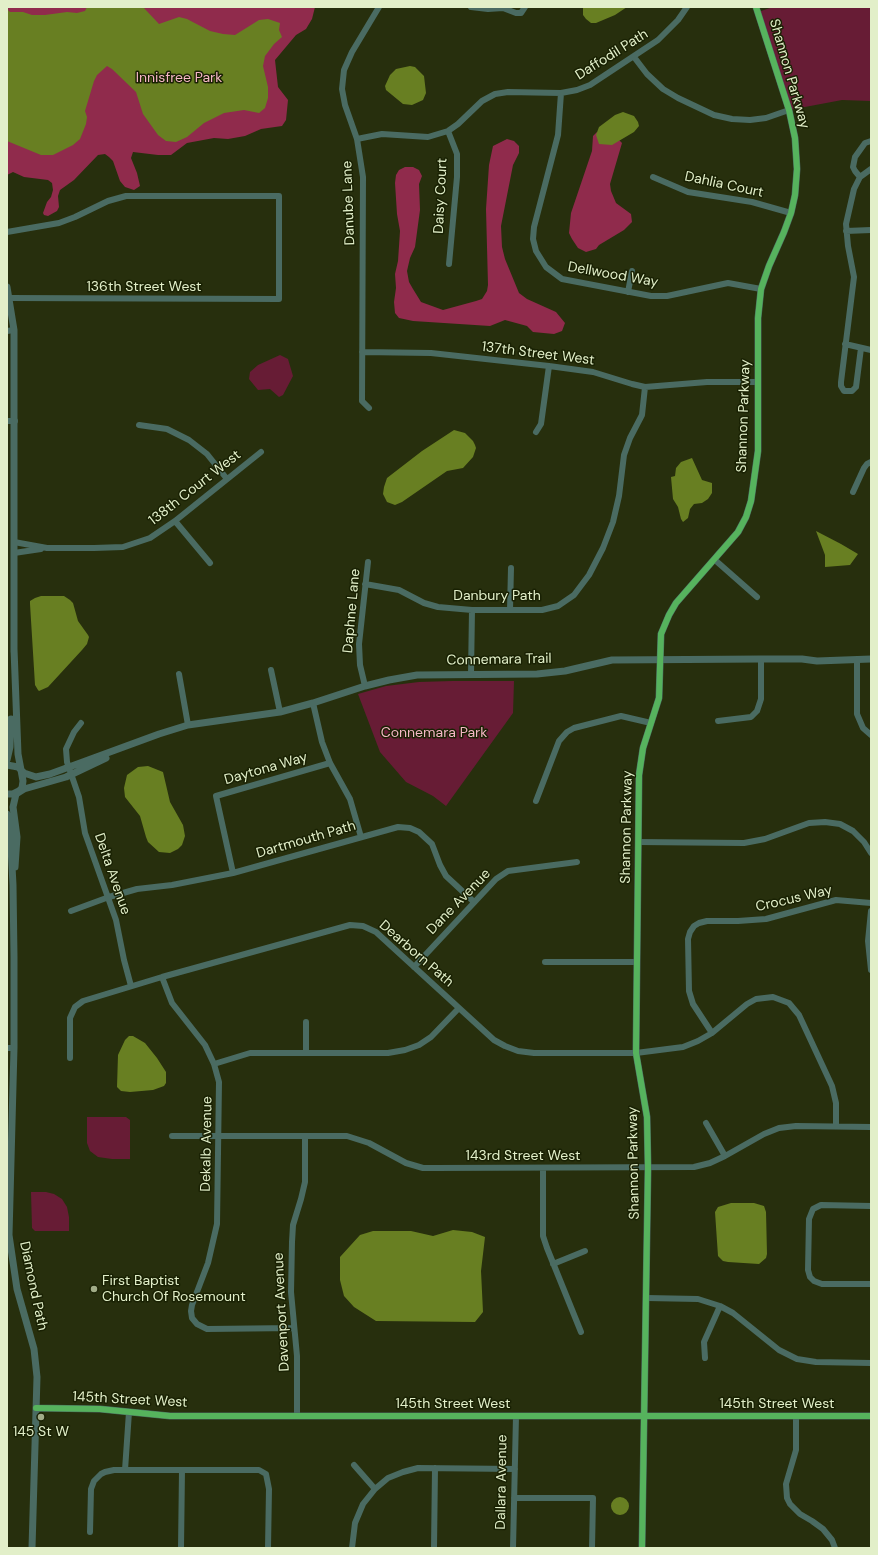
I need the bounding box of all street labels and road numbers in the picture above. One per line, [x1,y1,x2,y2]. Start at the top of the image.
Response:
street label: Shannon Parkway [765,17,813,131]
street label: Daffodil Path [573,26,651,84]
street label: Daisy Court [431,158,451,234]
street label: Danube Lane [339,160,359,246]
street label: Dahlia Court [683,168,765,202]
street label: Dellwood Way [567,259,659,291]
street label: 136th Street West [86,279,202,295]
street label: 137th Street West [481,339,595,369]
street label: Shannon Parkway [734,359,754,473]
street label: 138th Court West [146,447,244,529]
street label: Daphne Lane [340,568,364,654]
street label: Danbury Path [453,588,541,604]
street label: Connemara Trail [446,651,552,669]
street label: Daytona Way [222,749,310,789]
street label: Shannon Parkway [618,770,636,884]
street label: Dartmouth Path [254,818,358,862]
street label: Delta Avenue [90,831,134,917]
street label: Dane Avenue [424,866,494,938]
street label: Crocus Way [754,882,834,916]
street label: Dearborn Path [375,917,457,991]
street label: Dekalb Avenue [198,1096,216,1192]
street label: Shannon Parkway [625,1106,643,1220]
street label: 143rd Street West [466,1148,580,1164]
street label: Diamond Path [15,1240,51,1332]
street label: Davenport Avenue [270,1252,294,1372]
street label: 145th Street West [72,1389,188,1411]
street label: 145th Street West [395,1396,511,1412]
street label: 145th Street West [719,1396,835,1412]
street label: Dallara Avenue [493,1434,511,1530]

